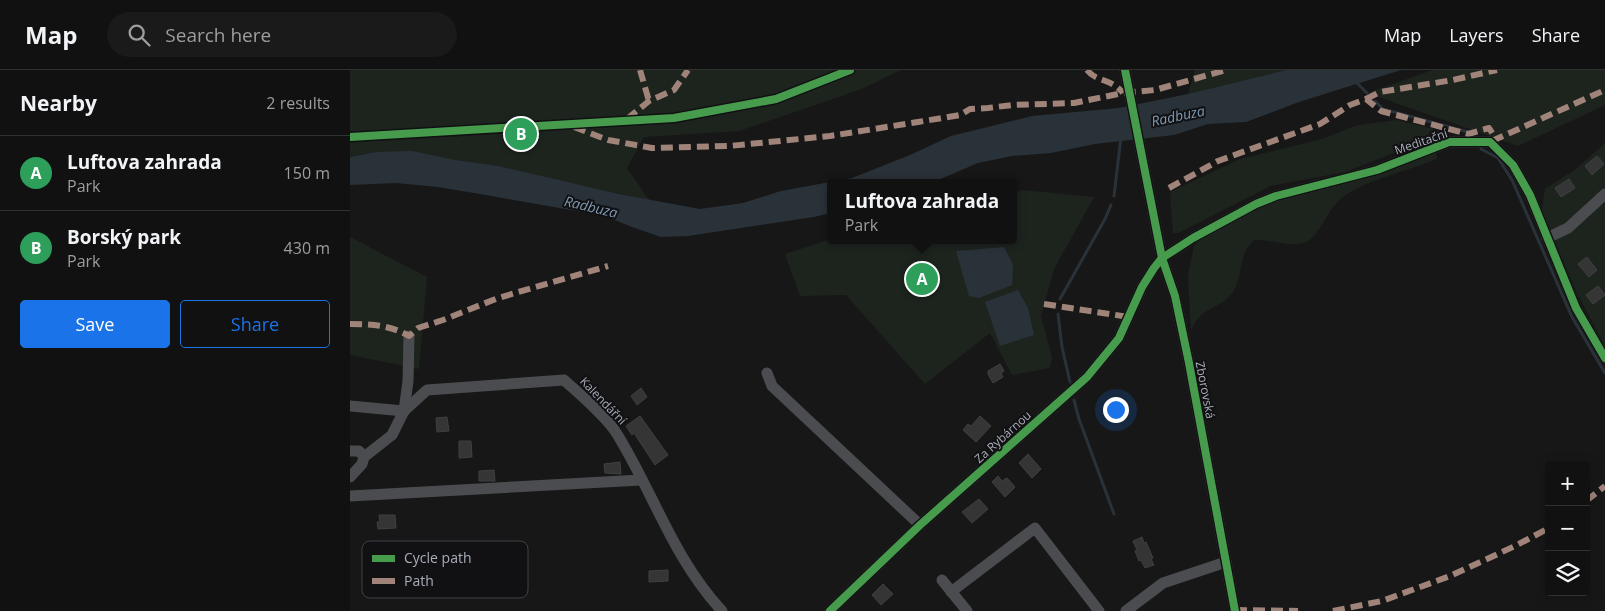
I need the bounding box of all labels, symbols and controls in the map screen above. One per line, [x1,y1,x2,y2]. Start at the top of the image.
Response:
search box [107,12,457,57]
text: Map [25,18,77,51]
icon: search [125,21,153,49]
text: Search here [165,22,271,48]
text: Map [1384,23,1421,47]
text: Layers [1449,23,1504,47]
text: Share [1532,23,1580,47]
text: Nearby [20,89,97,117]
text: 2 results [266,92,330,114]
water label: Radbuza [1149,101,1207,130]
pin: B [505,115,537,153]
street label: Meditační [1392,124,1451,159]
text: Luftova zahrada [67,149,222,175]
text: A [30,162,42,184]
text: 150 m [284,162,330,184]
text: Park [67,175,100,197]
popup [827,179,1017,244]
text: Luftova zahrada [845,188,999,214]
water label: Radbuza [563,191,620,222]
text: Park [845,214,878,236]
text: Borský park [67,224,181,250]
text: B [31,237,41,259]
text: 430 m [284,237,330,259]
text: Park [67,250,100,272]
pin: A [906,260,938,298]
button: Save [20,300,170,348]
button: Share [180,300,330,348]
street label: Zborovská [1192,360,1219,420]
street label: Kalendářní [576,373,631,429]
your location [1103,397,1129,423]
street label: Za Rybárnou [971,407,1035,467]
map controls [1545,461,1590,596]
button: + [1545,461,1590,506]
button: − [1545,506,1590,551]
legend [362,541,528,598]
text: Cycle path [404,548,472,567]
button: layers [1545,551,1590,596]
text: Path [404,571,434,590]

